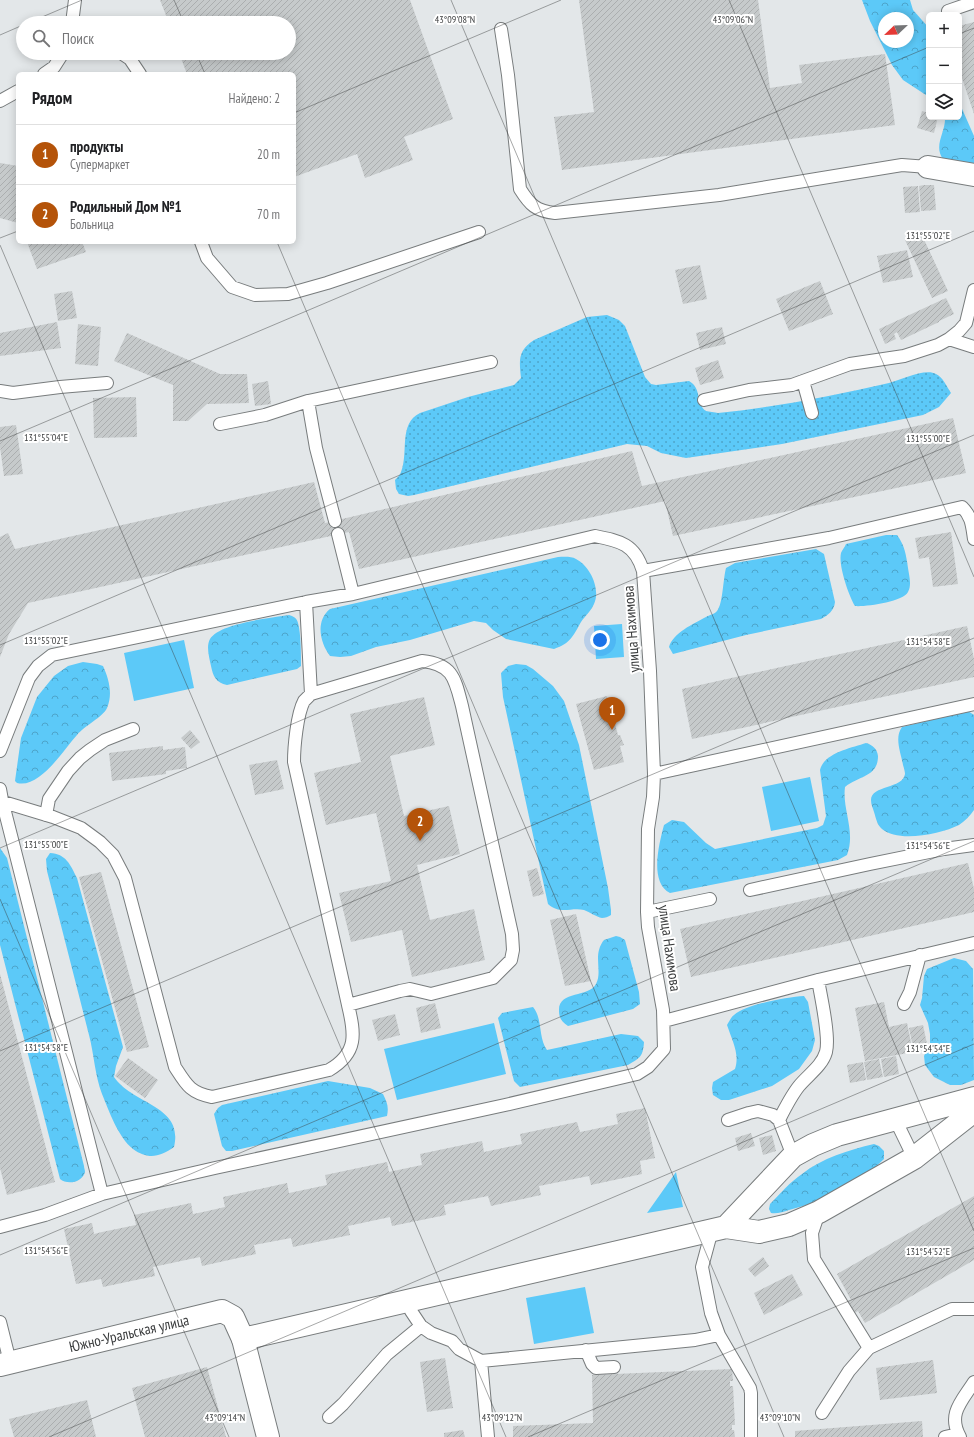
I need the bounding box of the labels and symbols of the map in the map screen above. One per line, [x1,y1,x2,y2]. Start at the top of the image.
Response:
north arrow [878,12,914,48]
text: 43°09'08"N [435,13,475,26]
text: 43°09'06"N [713,13,753,26]
text: 131°55'02"E [906,229,950,242]
text: 131°55'04"E [24,431,68,444]
text: 131°55'00"E [906,432,950,445]
street label: улица Нахимова [618,585,644,673]
your location [590,630,610,650]
text: 131°55'02"E [24,634,68,647]
text: 131°54'58"E [906,635,950,648]
pin: 1 [599,697,625,730]
pin: 2 [407,808,433,841]
text: 131°55'00"E [24,838,68,851]
text: 131°54'56"E [906,839,950,852]
street label: улица Нахимова [655,904,685,992]
text: 131°54'58"E [24,1041,68,1054]
text: 131°54'54"E [906,1042,950,1055]
text: 131°54'56"E [24,1244,68,1257]
text: 131°54'52"E [906,1245,950,1258]
street label: Южно-Уральская улица [67,1310,191,1356]
text: 43°09'14"N [205,1411,245,1424]
text: 43°09'12"N [482,1411,522,1424]
text: 43°09'10"N [760,1411,800,1424]

